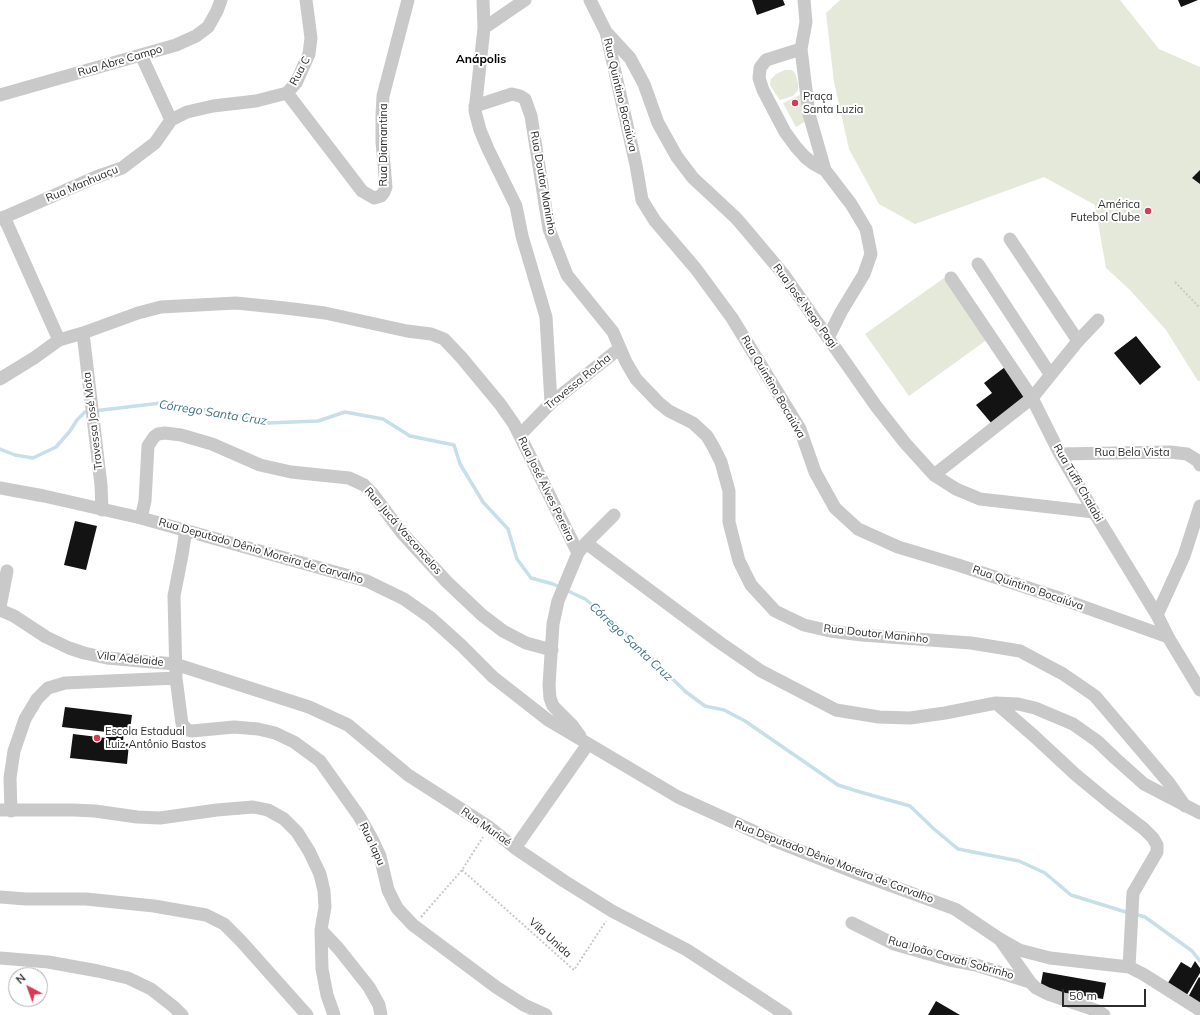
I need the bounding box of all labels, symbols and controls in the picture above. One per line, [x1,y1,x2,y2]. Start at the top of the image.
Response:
street label: Rua Quintino Bocaiúva [600,37,640,153]
street label: Rua Abre Campo [76,43,164,79]
district label: Anápolis [456,52,506,66]
street label: Rua C [287,54,313,88]
place label: Praça Santa Luzia [803,90,863,116]
marker: Praça Santa Luzia [790,98,800,108]
street label: Rua Diamantina [377,103,391,187]
street label: Rua Doutor Maninho [527,130,559,236]
street label: Rua Manhuaçu [44,163,120,205]
place label: América Futebol Clube [1070,198,1140,224]
marker: América Futebol Clube [1143,206,1153,216]
street label: Rua José Nego Pagi [770,262,840,350]
street label: Rua Quintino Bocaiúva [738,333,808,441]
street label: Travessa Rocha [542,351,614,413]
street label: Travessa José Mota [80,371,106,471]
water label: Córrego Santa Cruz [158,397,268,429]
street label: Rua José Alves Pereira [515,435,577,543]
street label: Rua Tuffi Chalabi [1050,442,1106,524]
street label: Rua Bela Vista [1094,446,1170,460]
street label: Rua Jucá Vasconcelos [362,485,444,577]
street label: Rua Deputado Dênio Moreira de Carvalho [157,515,365,587]
street label: Rua Quintino Bocaiúva [971,563,1085,613]
water label: Córrego Santa Cruz [586,600,676,684]
street label: Rua Doutor Maninho [823,622,929,646]
street label: Vila Adelaide [96,649,164,669]
place label: Escola Estadual Luiz Antônio Bastos [105,725,206,751]
marker: Escola Estadual Luiz Antônio Bastos [92,733,102,743]
street label: Rua Muriaé [458,805,514,849]
street label: Rua Deputado Dênio Moreira de Carvalho [733,818,935,906]
street label: Rua Iapu [356,820,388,868]
street label: Vila Unida [526,915,574,961]
street label: Rua João Cavati Sobrinho [887,934,1015,982]
north arrow [8,967,48,1007]
text: N [13,971,29,987]
scale bar [1064,981,1148,1007]
text: 50 m [1069,988,1097,1003]

